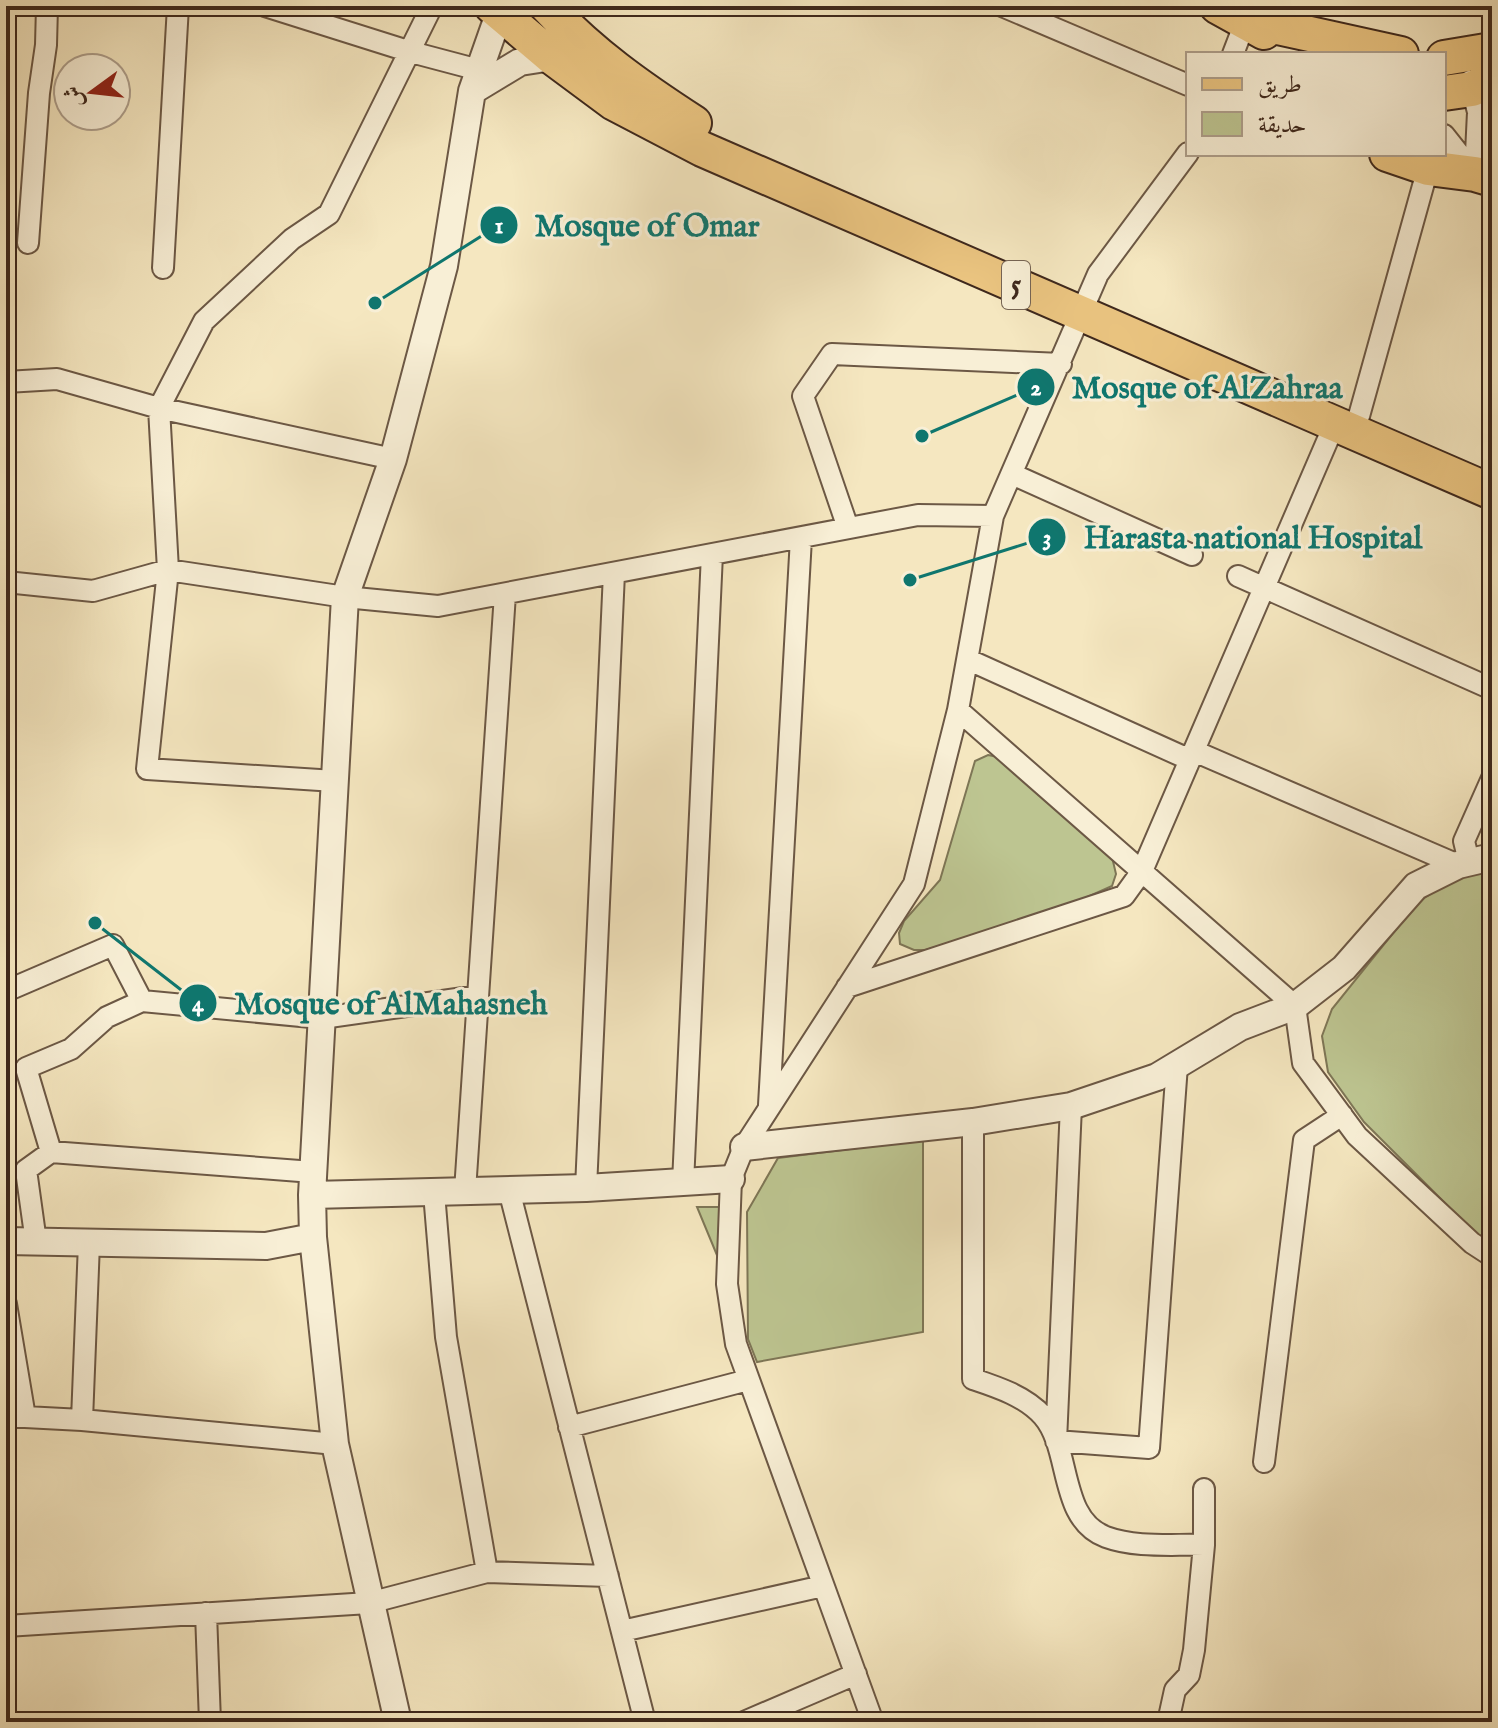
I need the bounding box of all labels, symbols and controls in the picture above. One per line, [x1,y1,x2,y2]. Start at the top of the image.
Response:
north arrow [52,52,132,132]
legend [1186,52,1446,156]
text: طريق [1258,70,1302,101]
text: ش [58,82,91,111]
text: حديقة [1258,110,1307,141]
callout: Mosque of Omar [479,197,776,253]
text: Mosque of Omar [535,207,760,248]
text: 1 [495,211,504,242]
road number: 5 [1002,261,1030,309]
callout: Mosque of AlZahraa [1016,359,1359,415]
text: Mosque of AlZahraa [1071,369,1344,410]
text: 2 [1030,373,1042,404]
callout: Harasta national Hospital [1027,509,1438,565]
text: Harasta national Hospital [1084,519,1424,560]
text: 3 [1043,523,1051,554]
callout: Mosque of AlMahasneh [178,975,564,1031]
text: Mosque of AlMahasneh [234,985,549,1026]
text: 4 [192,989,205,1020]

